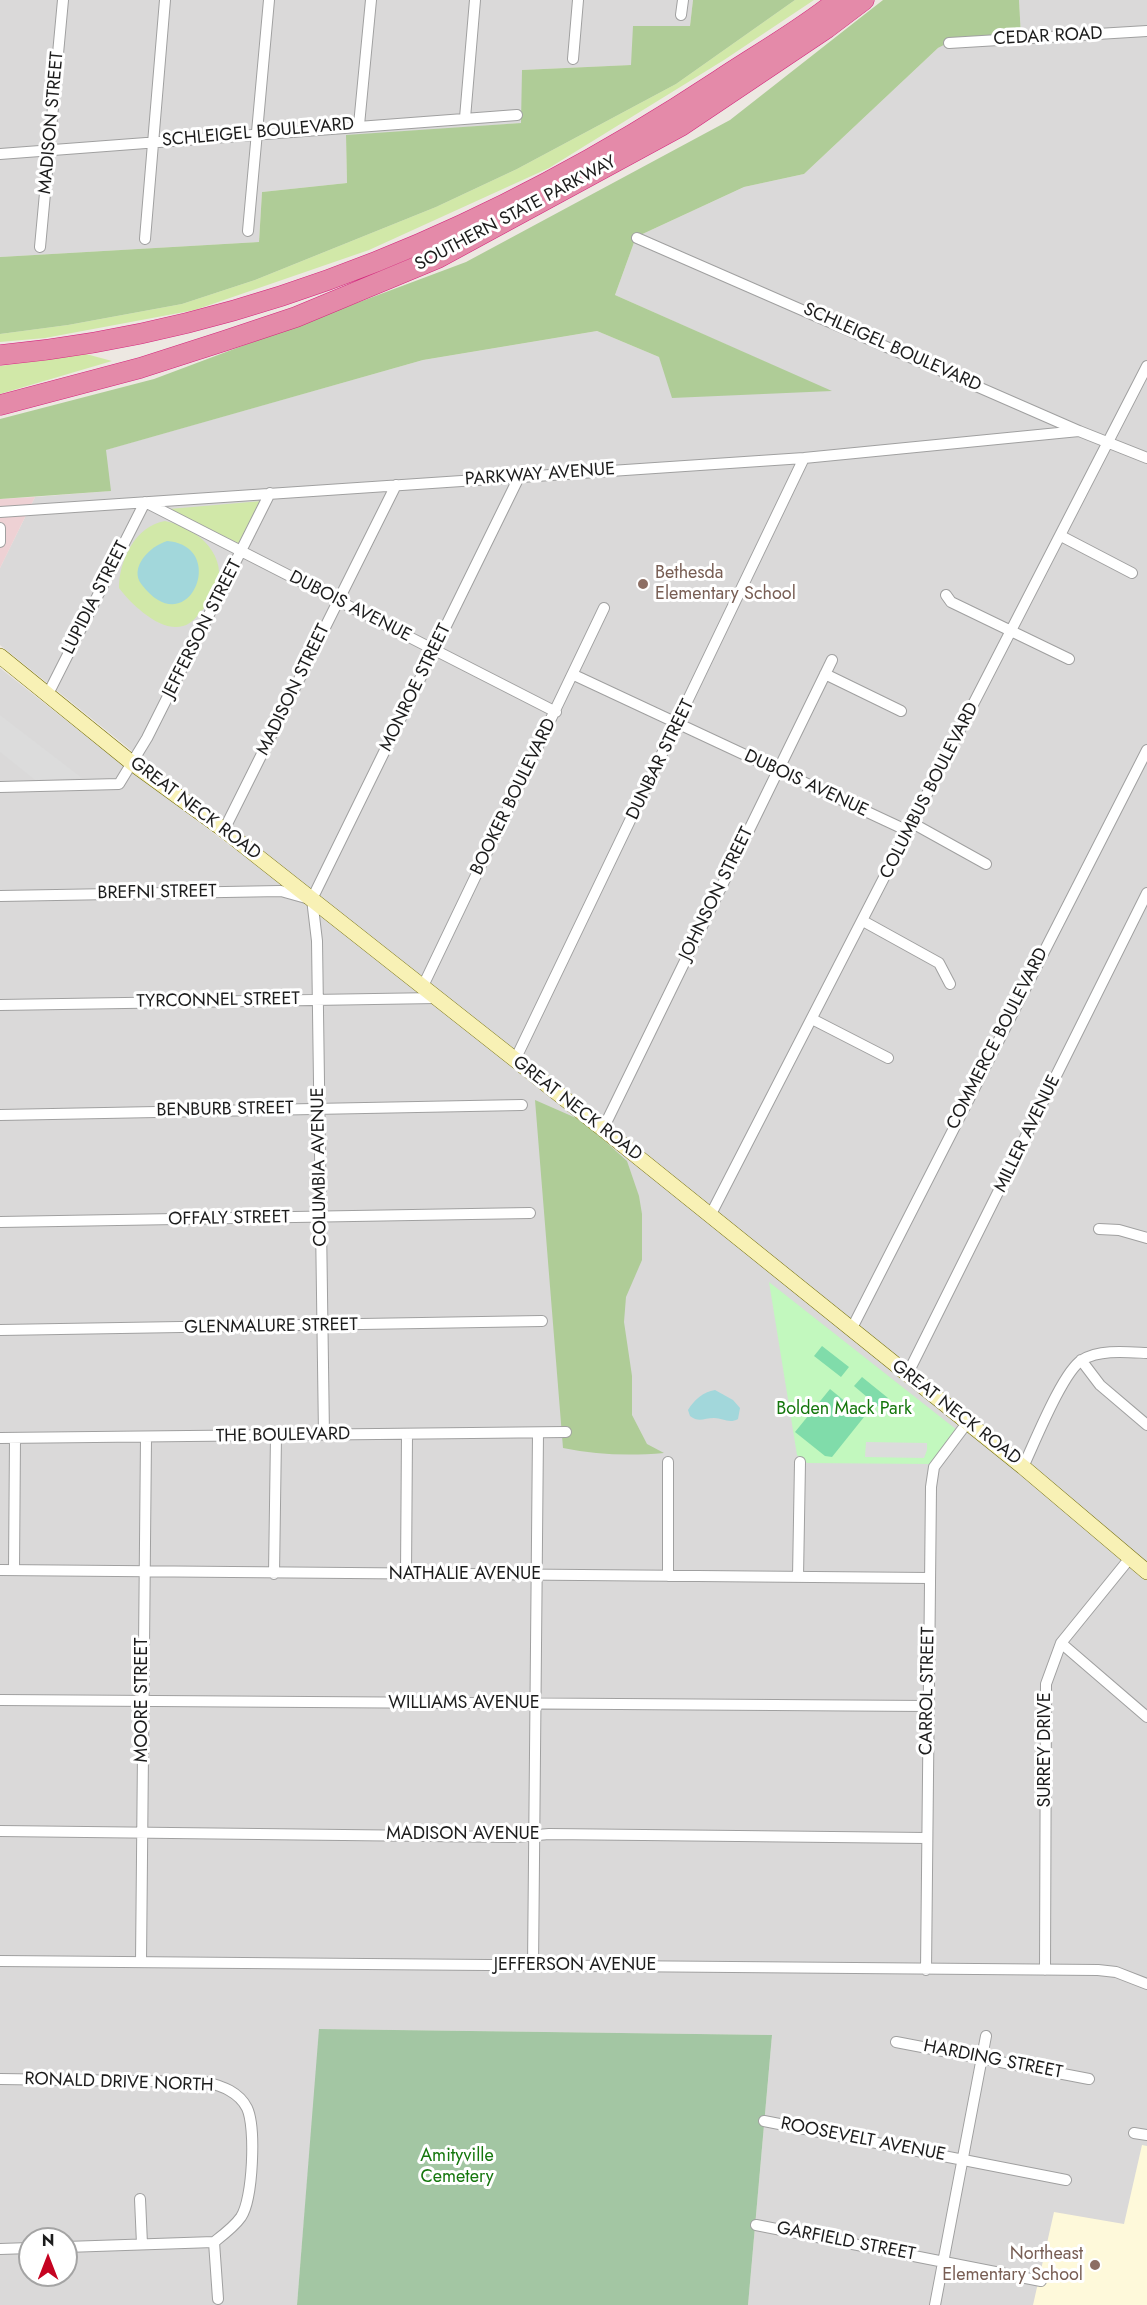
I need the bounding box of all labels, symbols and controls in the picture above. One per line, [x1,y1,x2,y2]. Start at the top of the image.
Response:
street label: CEDAR ROAD [993,23,1103,51]
street label: MADISON STREET [35,51,69,195]
street label: SCHLEIGEL BOULEVARD [161,114,355,152]
street label: SOUTHERN STATE PARKWAY [412,152,620,276]
street label: SCHLEIGEL BOULEVARD [800,299,984,397]
street label: PARKWAY AVENUE [464,459,616,491]
street label: LUPIDIA STREET [58,538,134,658]
street label: JEFFERSON STREET [159,556,247,702]
place label: Bethesda Elementary School [655,563,796,606]
street label: DUBOIS AVENUE [285,567,415,647]
marker: Bethesda Elementary School [636,577,650,591]
street label: MADISON STREET [253,621,335,759]
street label: MONROE STREET [376,621,456,755]
street label: DUNBAR STREET [623,696,699,824]
street label: COLUMBUS BOULEVARD [876,699,984,883]
street label: BOOKER BOULEVARD [467,715,561,879]
street label: DUBOIS AVENUE [741,746,871,822]
street label: GREAT NECK ROAD [125,753,265,865]
street label: JOHNSON STREET [675,824,759,964]
street label: BREFNI STREET [97,881,217,905]
street label: COMMERCE BOULEVARD [943,944,1053,1134]
street label: TYRCONNEL STREET [136,989,300,1013]
street label: GREAT NECK ROAD [508,1052,646,1166]
street label: MILLER AVENUE [990,1072,1066,1196]
street label: COLUMBIA AVENUE [308,1087,332,1247]
street label: BENBURB STREET [156,1098,294,1122]
street label: OFFALY STREET [168,1207,290,1231]
street label: GLENMALURE STREET [184,1315,358,1339]
street label: GREAT NECK ROAD [887,1356,1025,1470]
park label: Bolden Mack Park [776,1399,912,1421]
street label: THE BOULEVARD [216,1424,350,1448]
street label: NATHALIE AVENUE [389,1564,541,1586]
street label: CARROL STREET [916,1627,940,1755]
street label: MOORE STREET [132,1638,154,1762]
street label: SURREY DRIVE [1035,1692,1057,1808]
street label: WILLIAMS AVENUE [388,1693,540,1715]
street label: MADISON AVENUE [386,1824,540,1846]
street label: JEFFERSON AVENUE [494,1955,656,1977]
street label: HARDING STREET [922,2036,1064,2084]
street label: RONALD DRIVE NORTH [24,2069,214,2097]
street label: ROOSEVELT AVENUE [779,2113,947,2167]
park label: Amityville Cemetery [420,2146,494,2188]
street label: GARFIELD STREET [775,2218,917,2266]
north arrow [18,2227,78,2287]
text: N [42,2229,54,2252]
place label: Northeast Elementary School [942,2244,1083,2286]
marker: Northeast Elementary School [1088,2258,1102,2272]

